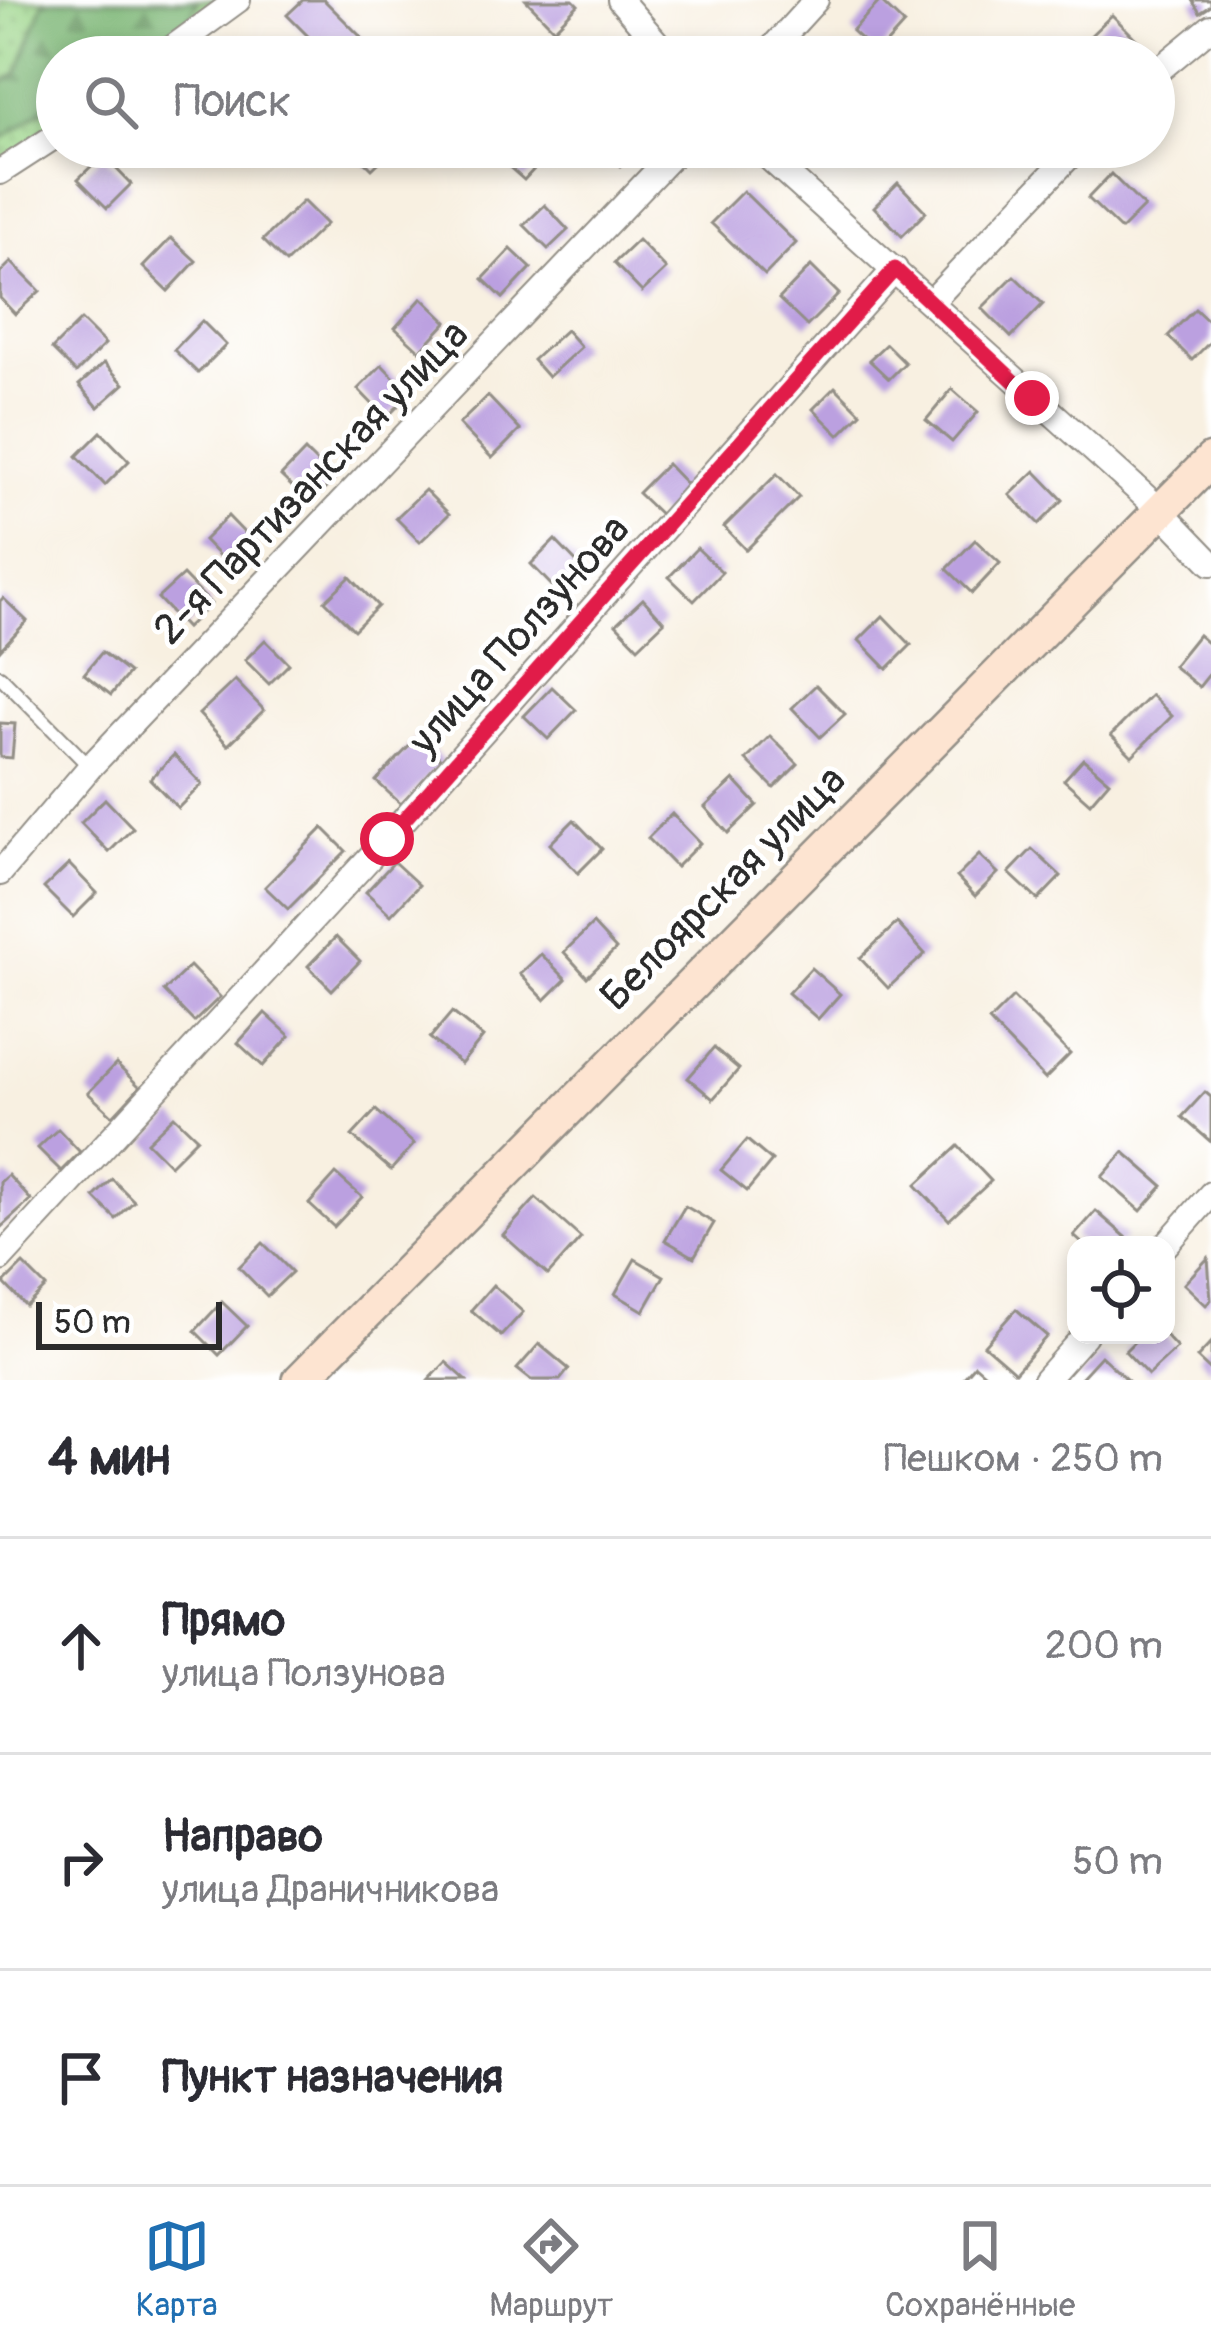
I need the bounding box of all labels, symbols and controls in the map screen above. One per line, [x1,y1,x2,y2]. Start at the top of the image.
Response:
search box [36,36,1175,168]
icon: search [78,69,144,135]
text: Поиск [174,74,291,130]
street label: 2-я Партизанская улица [143,309,480,656]
route end [1005,371,1059,425]
street label: улица Ползунова [397,504,641,767]
street label: Белоярская улица [590,755,857,1022]
route start [360,812,414,866]
map controls [1067,1236,1175,1344]
button: locate [1067,1236,1175,1344]
scale bar [36,1296,222,1349]
text: 50 m [54,1302,131,1343]
text: 4 мин [48,1426,170,1490]
text: Пешком · 250 m [884,1434,1163,1483]
text: Прямо [162,1593,285,1649]
icon: ahead [48,1613,114,1679]
text: 200 m [1045,1621,1163,1670]
text: улица Ползунова [162,1649,446,1698]
text: Направо [162,1809,323,1865]
icon: right [48,1829,114,1895]
text: 50 m [1072,1837,1163,1886]
text: улица Драничникова [162,1865,499,1914]
icon: arrive [48,2045,114,2111]
text: Пункт назначения [162,2050,503,2106]
tab: Карта [136,2213,218,2326]
tab: Маршрут [489,2213,613,2326]
tab: Сохранённые [885,2213,1075,2326]

